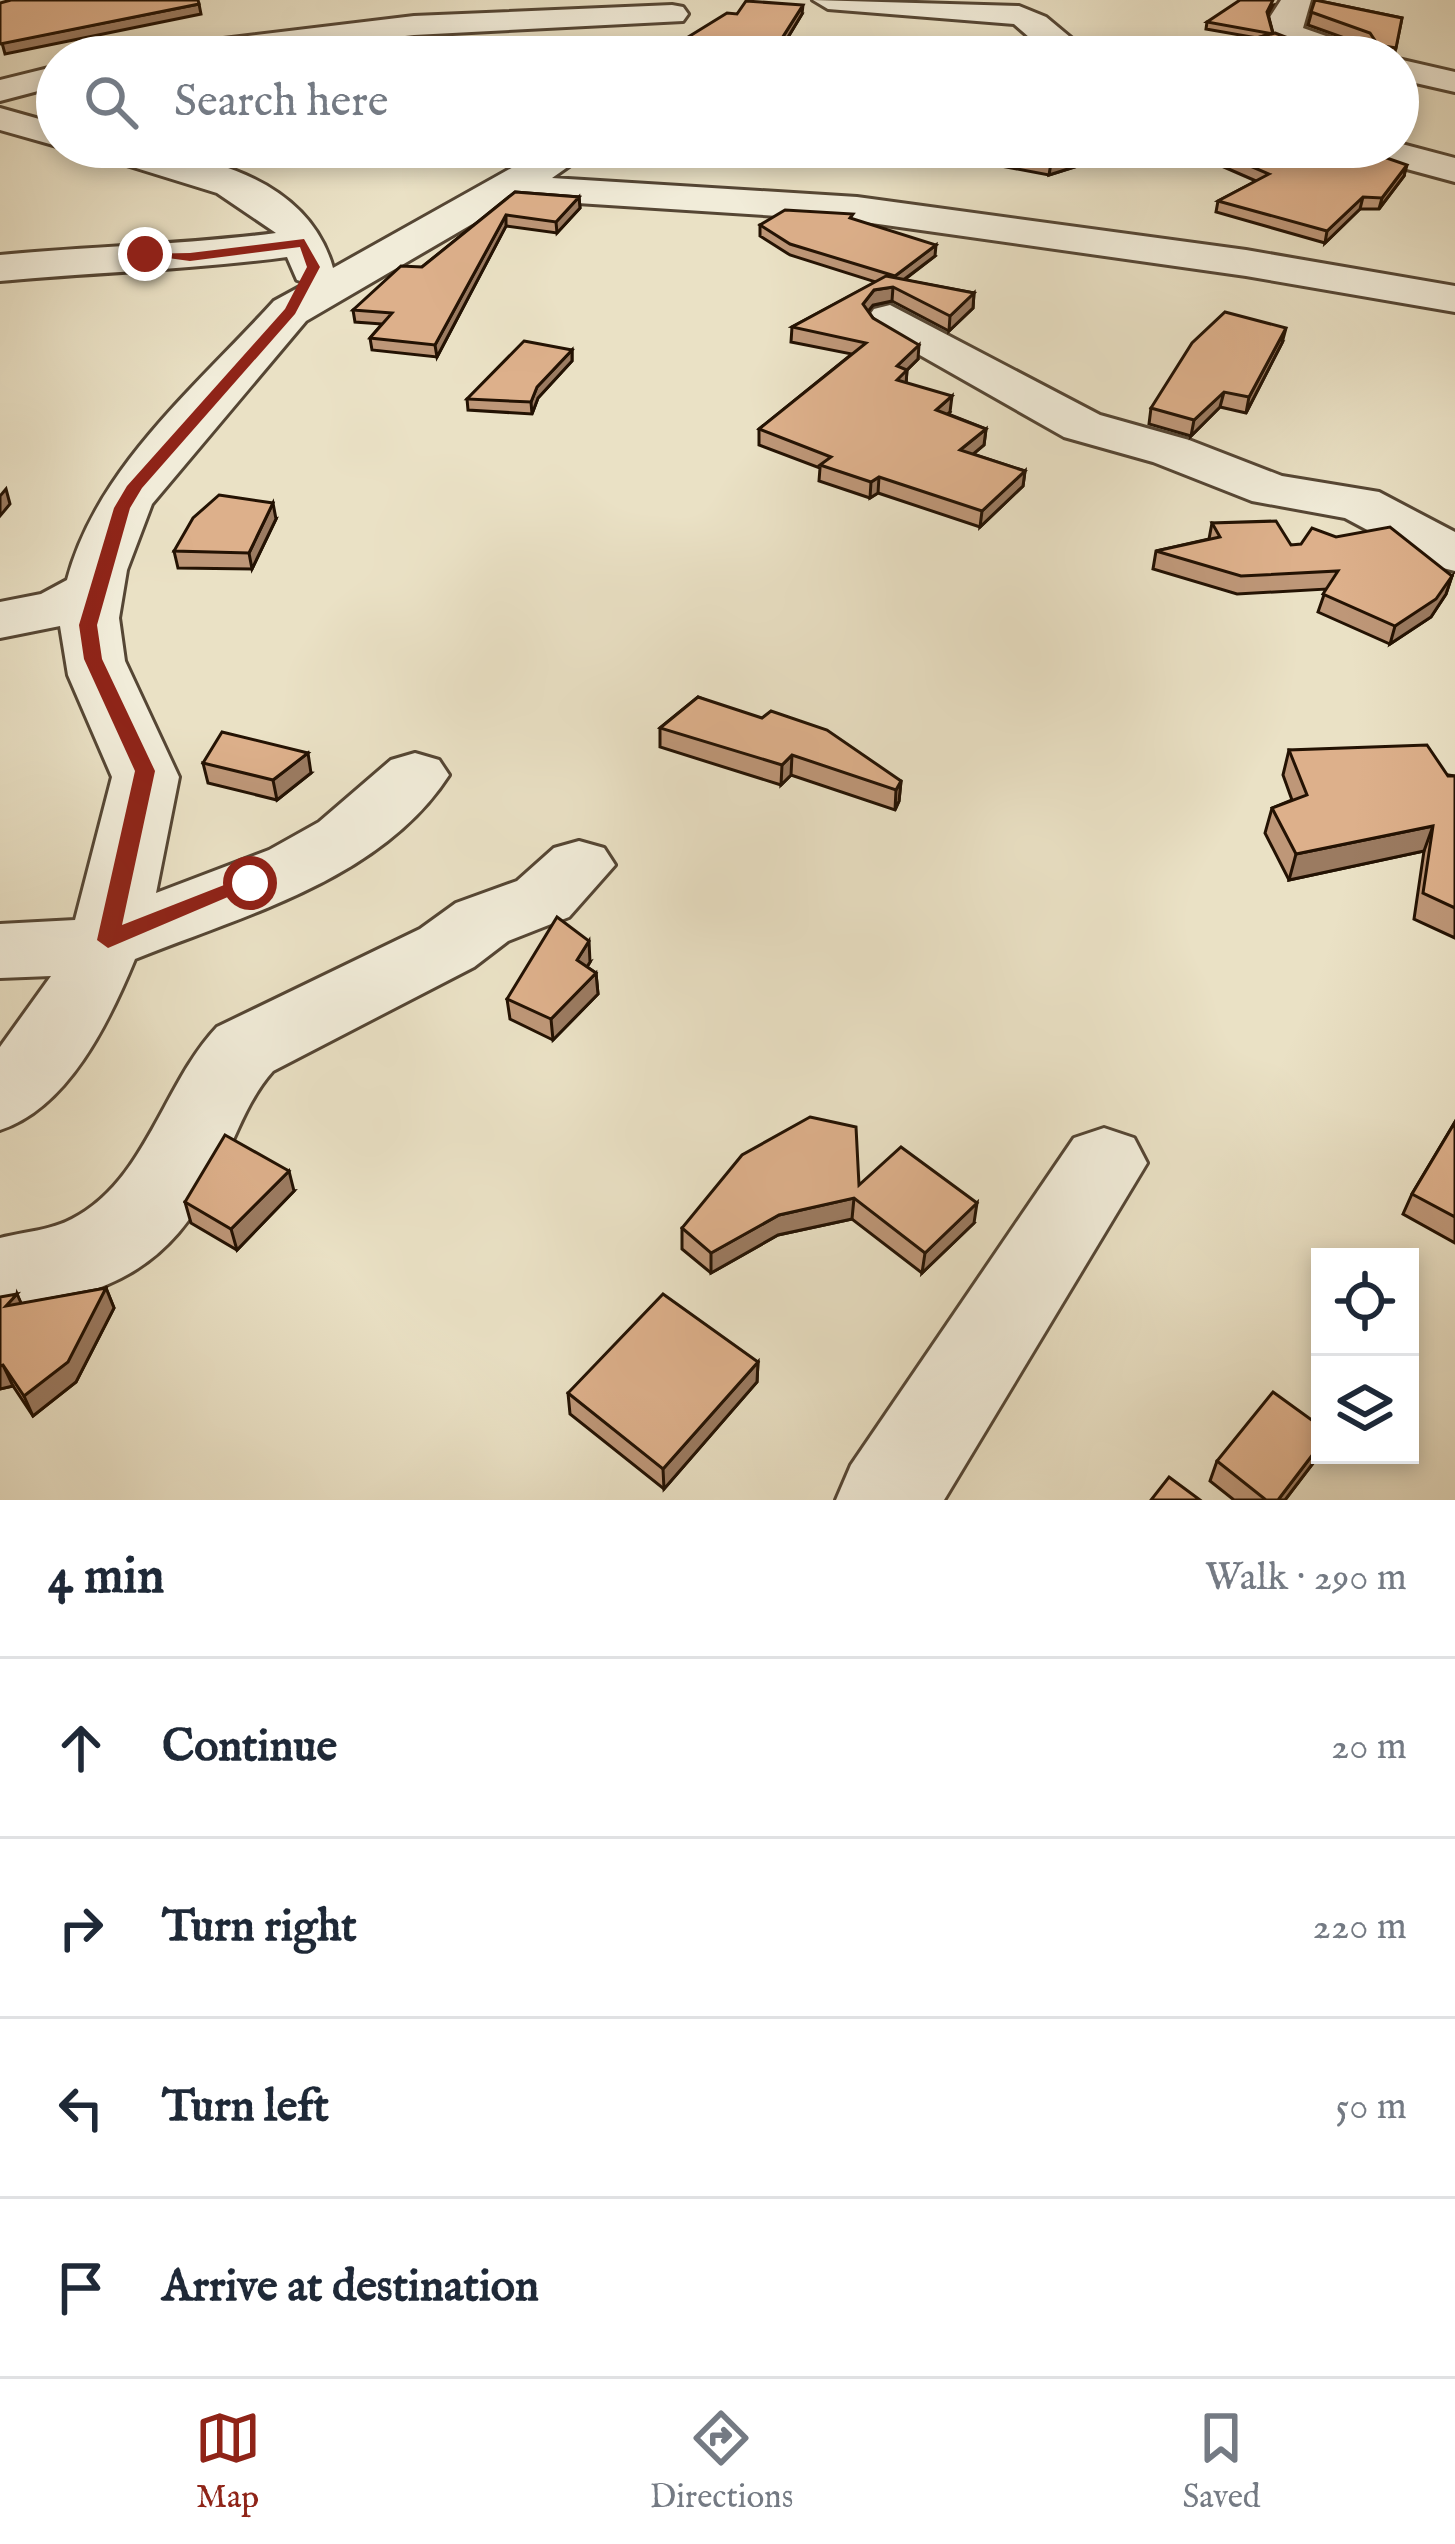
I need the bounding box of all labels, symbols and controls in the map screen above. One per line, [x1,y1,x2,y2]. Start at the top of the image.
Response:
search box [36,36,1419,168]
icon: search [78,69,144,135]
text: Search here [174,74,388,131]
route end [118,227,172,281]
route start [223,856,277,910]
map controls [1311,1248,1419,1464]
button: locate [1311,1248,1419,1356]
button: layers [1311,1356,1419,1464]
text: 4 min [48,1546,164,1611]
text: Walk · 290 m [1205,1554,1407,1603]
icon: ahead [48,1715,114,1781]
text: Continue [162,1719,337,1776]
text: 20 m [1331,1723,1407,1772]
icon: right [48,1895,114,1961]
text: Turn right [162,1899,357,1956]
text: 220 m [1313,1903,1407,1952]
icon: left [48,2075,114,2141]
text: Turn left [162,2079,329,2136]
text: 50 m [1335,2083,1407,2132]
icon: arrive [48,2255,114,2321]
text: Arrive at destination [162,2259,539,2316]
tab: Map [195,2405,261,2519]
tab: Directions [650,2405,793,2519]
tab: Saved [1182,2405,1260,2519]

